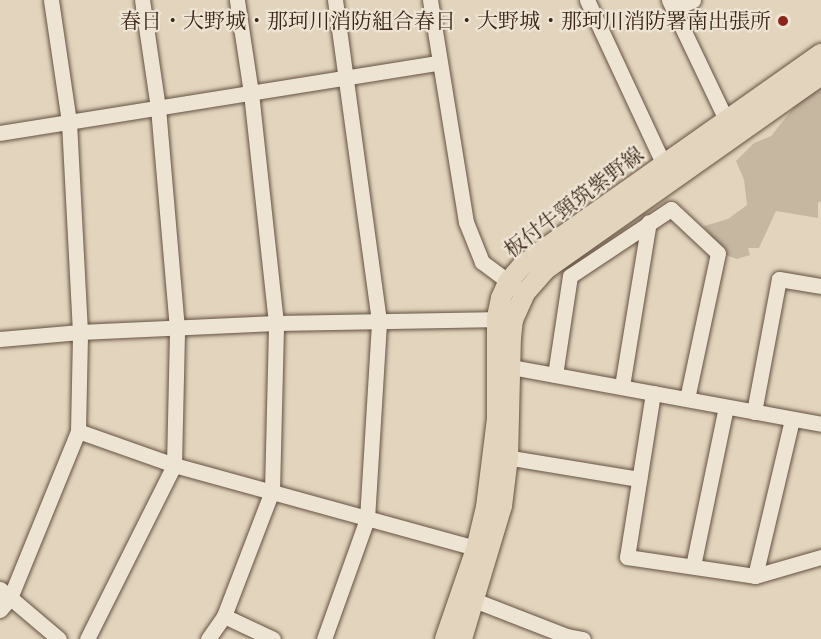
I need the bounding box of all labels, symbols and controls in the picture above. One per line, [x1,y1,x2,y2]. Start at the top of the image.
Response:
place label: 春日・大野城・那珂川消防組合春日・大野城・那珂川消防署南出張所 [120,8,771,34]
marker: 春日・大野城・那珂川消防組合春日・大野城・那珂川消防署南出張所 [776,14,790,28]
street label: 板付牛頸筑紫野線 [499,141,649,263]

